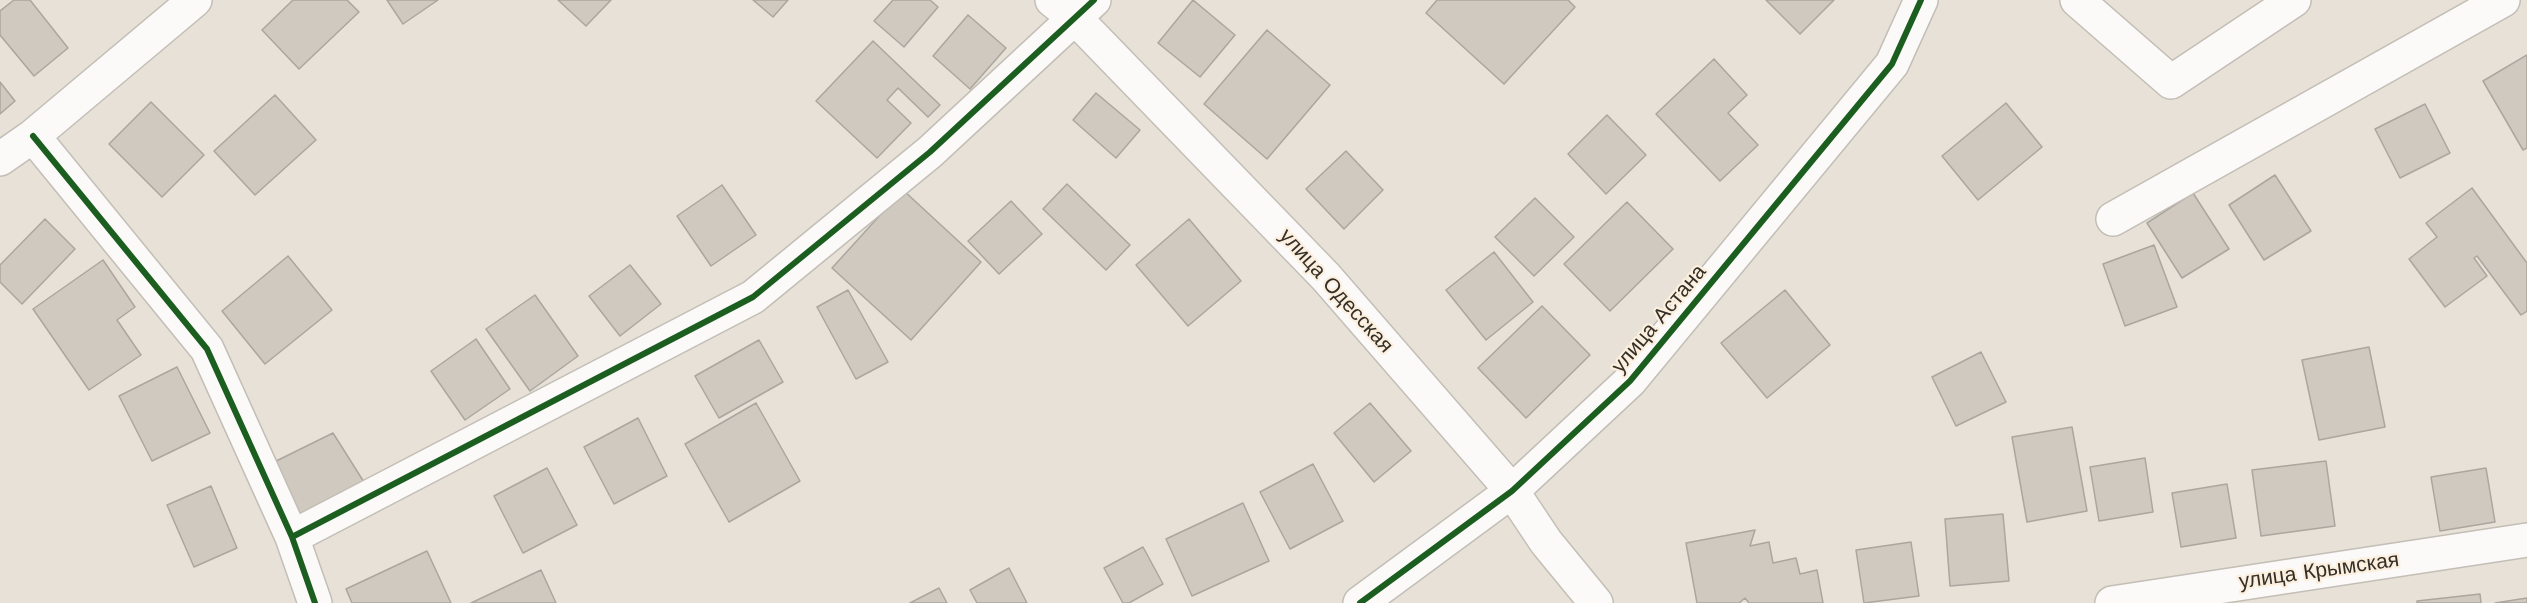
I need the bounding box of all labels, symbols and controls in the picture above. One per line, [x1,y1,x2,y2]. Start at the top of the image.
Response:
street label: улица Одесская [1274,224,1398,358]
street label: улица Астана [1606,260,1712,378]
street label: улица Крымская [2237,547,2401,595]

